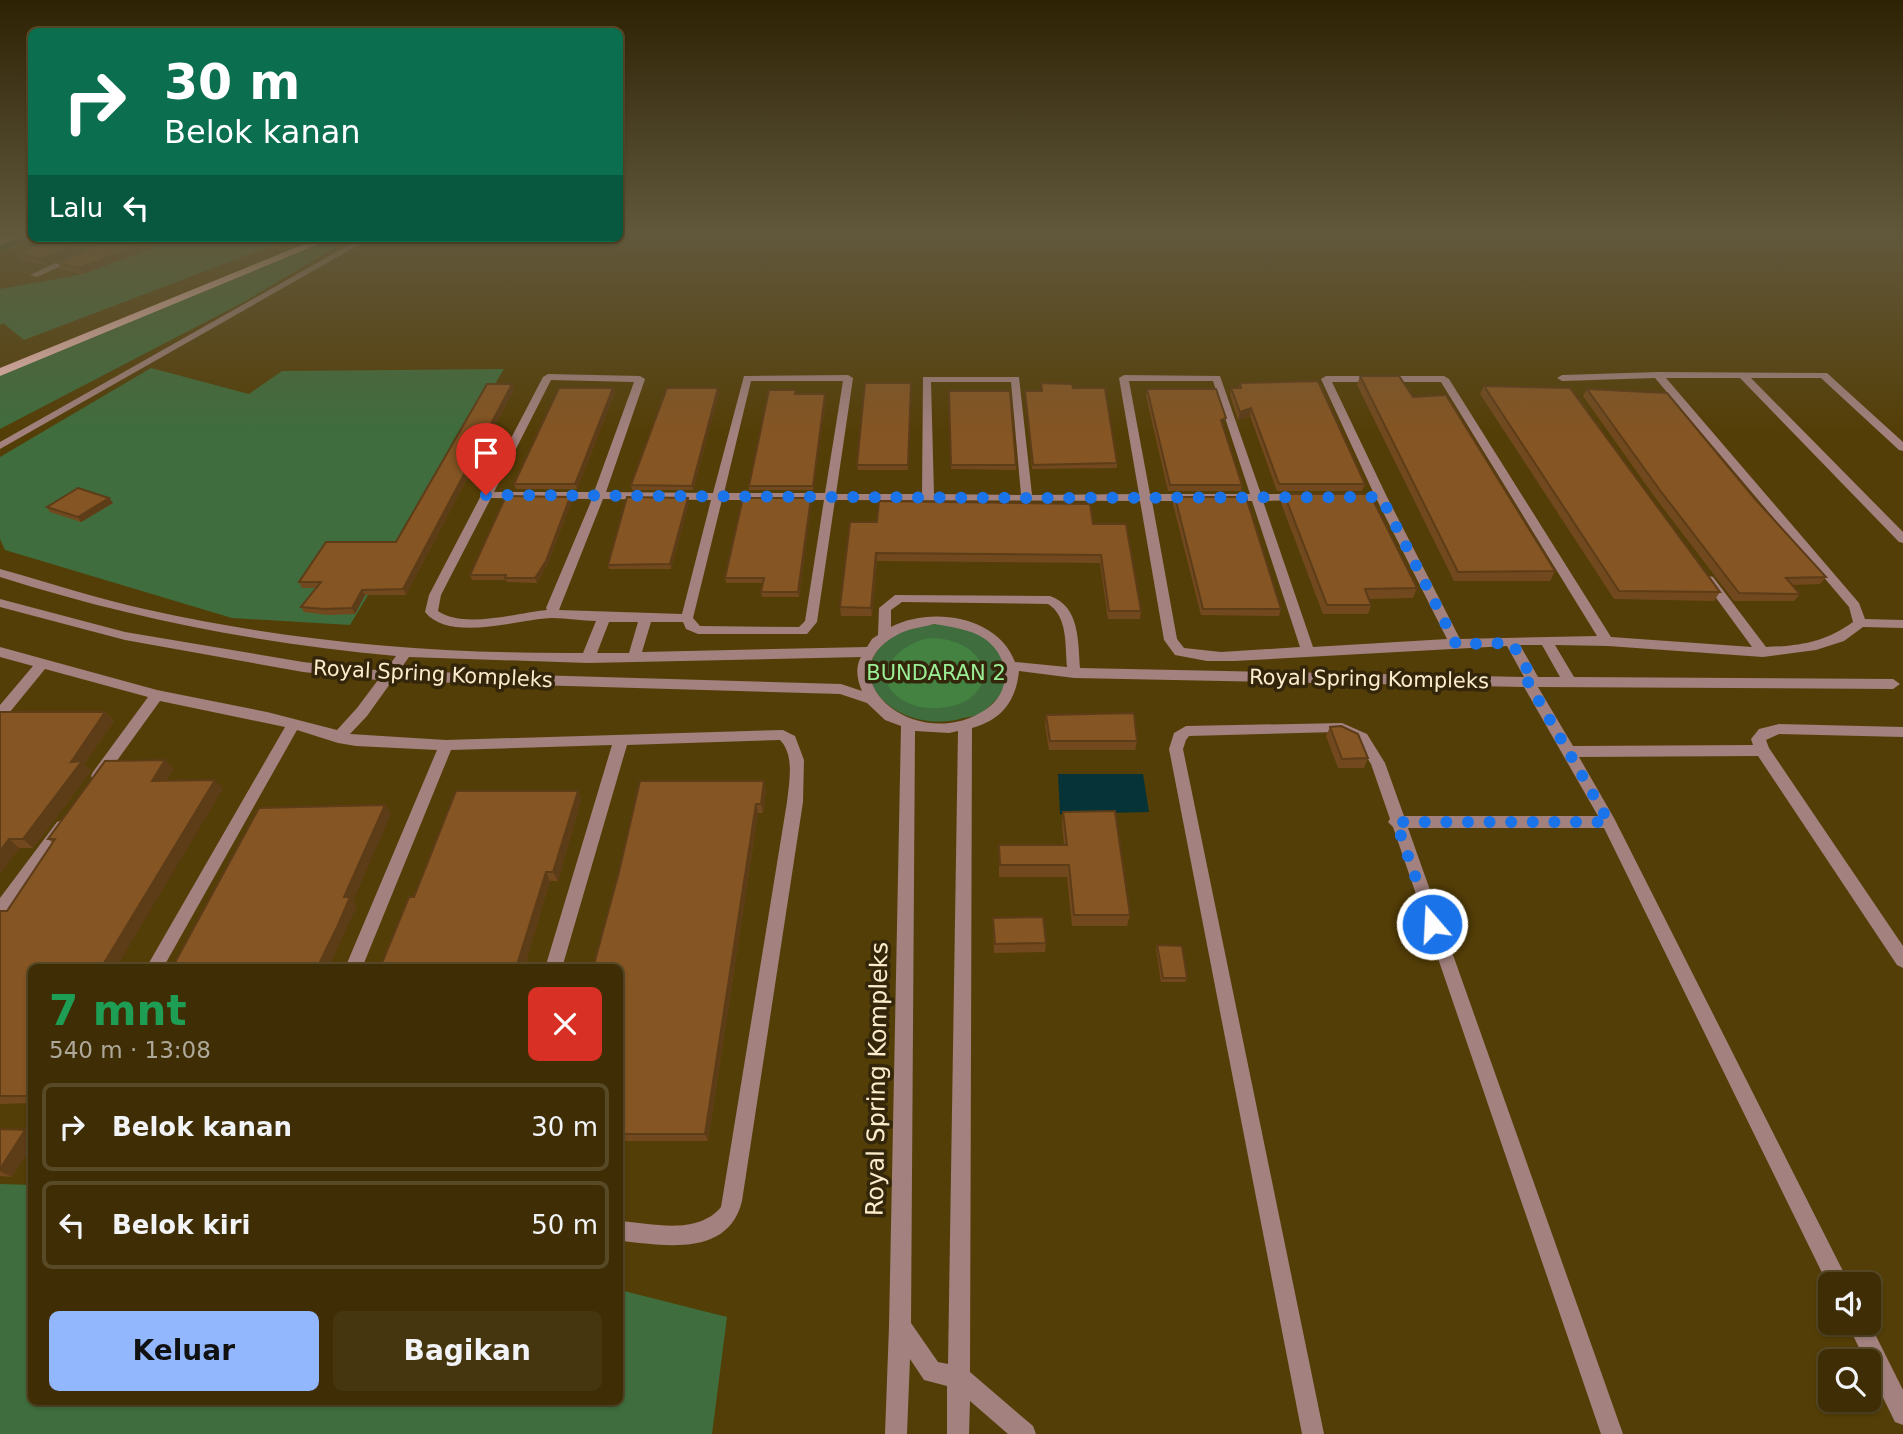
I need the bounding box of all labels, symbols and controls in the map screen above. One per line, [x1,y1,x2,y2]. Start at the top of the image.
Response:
text: 30 m [164,54,300,111]
icon: right [49,56,140,147]
text: Belok kanan [164,113,361,151]
icon: left [117,189,155,227]
text: Lalu [49,193,103,223]
pin [456,423,516,495]
icon: arrive [467,434,505,472]
street label: Royal Spring Kompleks [313,656,553,692]
park label: BUNDARAN 2 [866,661,1006,685]
street label: Royal Spring Kompleks [1249,665,1489,693]
position arrow [1395,887,1469,961]
street label: Royal Spring Kompleks [861,942,893,1216]
text: 7 mnt [49,986,187,1035]
button: close [528,987,602,1061]
text: 540 m · 13:08 [49,1037,211,1063]
icon: right [53,1108,91,1146]
text: Belok kanan [112,1112,292,1142]
text: 30 m [531,1112,598,1142]
icon: left [53,1206,91,1244]
text: Belok kiri [112,1210,251,1240]
text: 50 m [531,1210,598,1240]
map controls [1818,1272,1881,1412]
button: sound [1818,1272,1881,1335]
button: Keluar [49,1311,319,1391]
button: Bagikan [333,1311,602,1391]
button: search [1818,1349,1881,1412]

